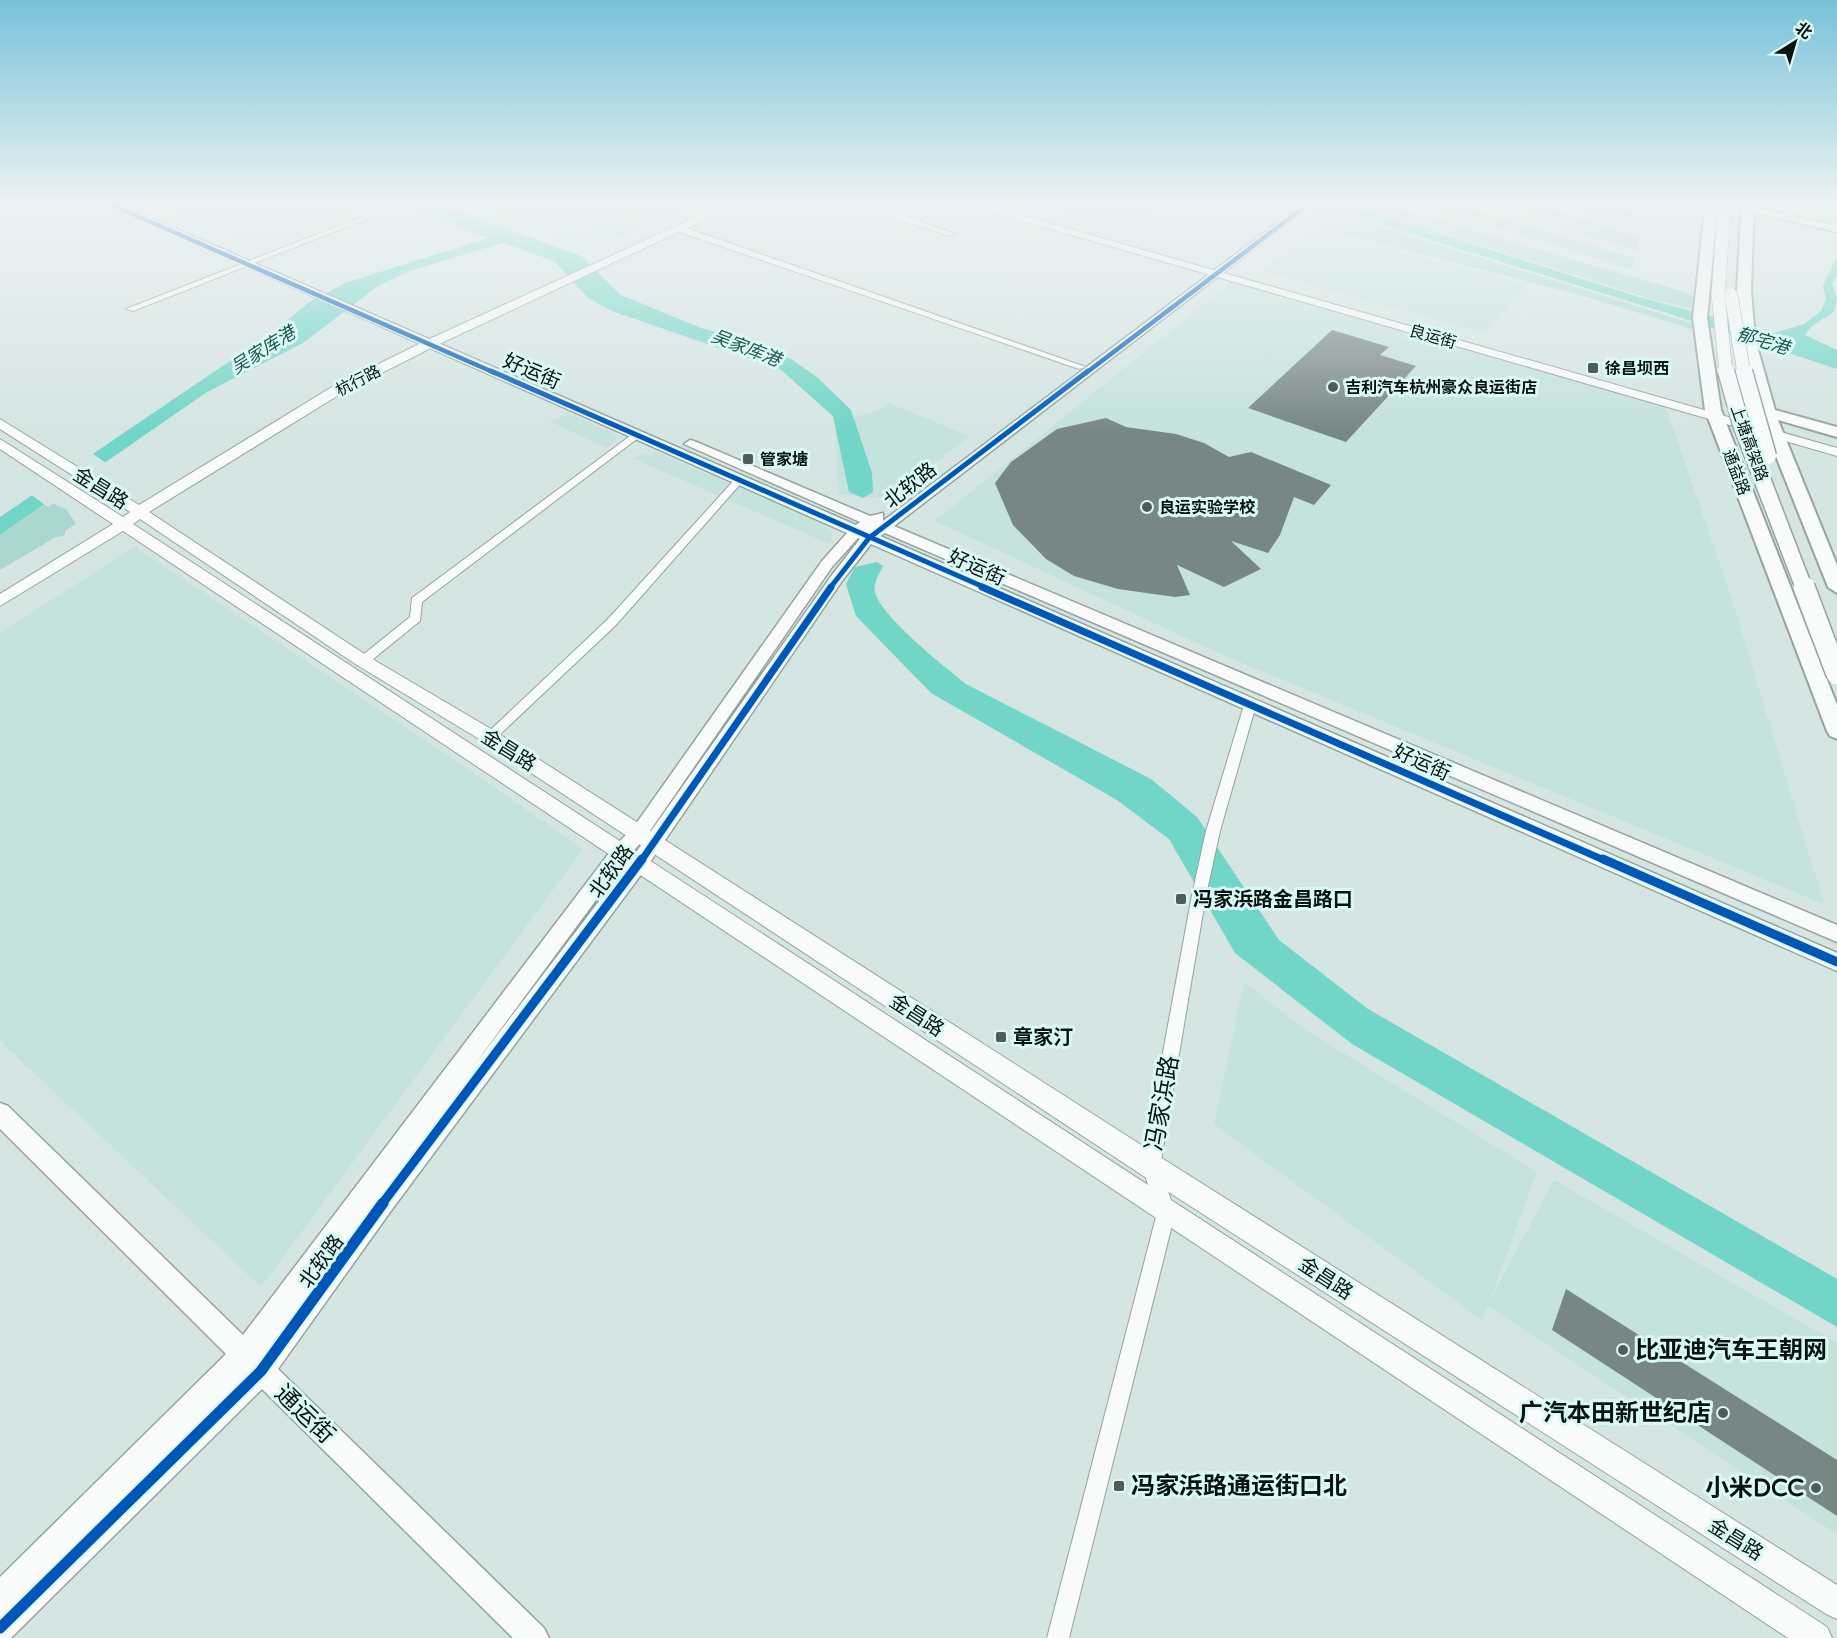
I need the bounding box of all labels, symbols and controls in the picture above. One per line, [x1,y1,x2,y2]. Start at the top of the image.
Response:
north arrow [1765,12,1825,72]
text: 北 [1791,18,1816,44]
water label: 吴家库港 [227,320,302,378]
street label: 良运街 [1407,321,1459,353]
water label: 郁宅港 [1734,323,1795,360]
water label: 吴家库港 [708,325,786,372]
street label: 好运街 [499,349,564,395]
place label: 徐昌坝西 [1605,359,1669,379]
street label: 杭行路 [333,361,384,401]
marker: 徐昌坝西 [1586,361,1600,375]
place label: 吉利汽车杭州豪众良运街店 [1345,378,1537,398]
marker: 吉利汽车杭州豪众良运街店 [1326,380,1340,394]
street label: 上塘高架路 [1726,402,1772,484]
street label: 通益路 [1718,446,1754,498]
place label: 管家塘 [760,450,808,470]
marker: 管家塘 [741,452,755,466]
street label: 北软路 [880,458,942,514]
street label: 金昌路 [69,463,132,515]
place label: 良运实验学校 [1159,498,1256,518]
marker: 良运实验学校 [1140,500,1154,514]
street label: 好运街 [944,545,1009,591]
street label: 金昌路 [477,725,540,777]
street label: 好运街 [1389,740,1454,786]
street label: 北软路 [584,840,639,903]
place label: 冯家浜路金昌路口 [1193,888,1353,912]
marker: 冯家浜路金昌路口 [1174,892,1188,906]
street label: 金昌路 [885,989,948,1042]
place label: 章家汀 [1013,1026,1073,1050]
marker: 章家汀 [994,1030,1008,1044]
street label: 冯家浜路 [1140,1053,1185,1153]
street label: 北软路 [294,1230,349,1293]
street label: 金昌路 [1294,1252,1357,1305]
place label: 比亚迪汽车王朝网 [1635,1336,1827,1365]
marker: 比亚迪汽车王朝网 [1616,1343,1630,1357]
street label: 通运街 [269,1379,341,1450]
place label: 广汽本田新世纪店 [1519,1399,1711,1428]
marker: 广汽本田新世纪店 [1716,1406,1730,1420]
place label: 冯家浜路通运街口北 [1131,1472,1347,1501]
place label: 小米DCC [1705,1474,1804,1503]
marker: 冯家浜路通运街口北 [1112,1479,1126,1493]
marker: 小米DCC [1809,1481,1823,1495]
street label: 金昌路 [1704,1514,1767,1566]

